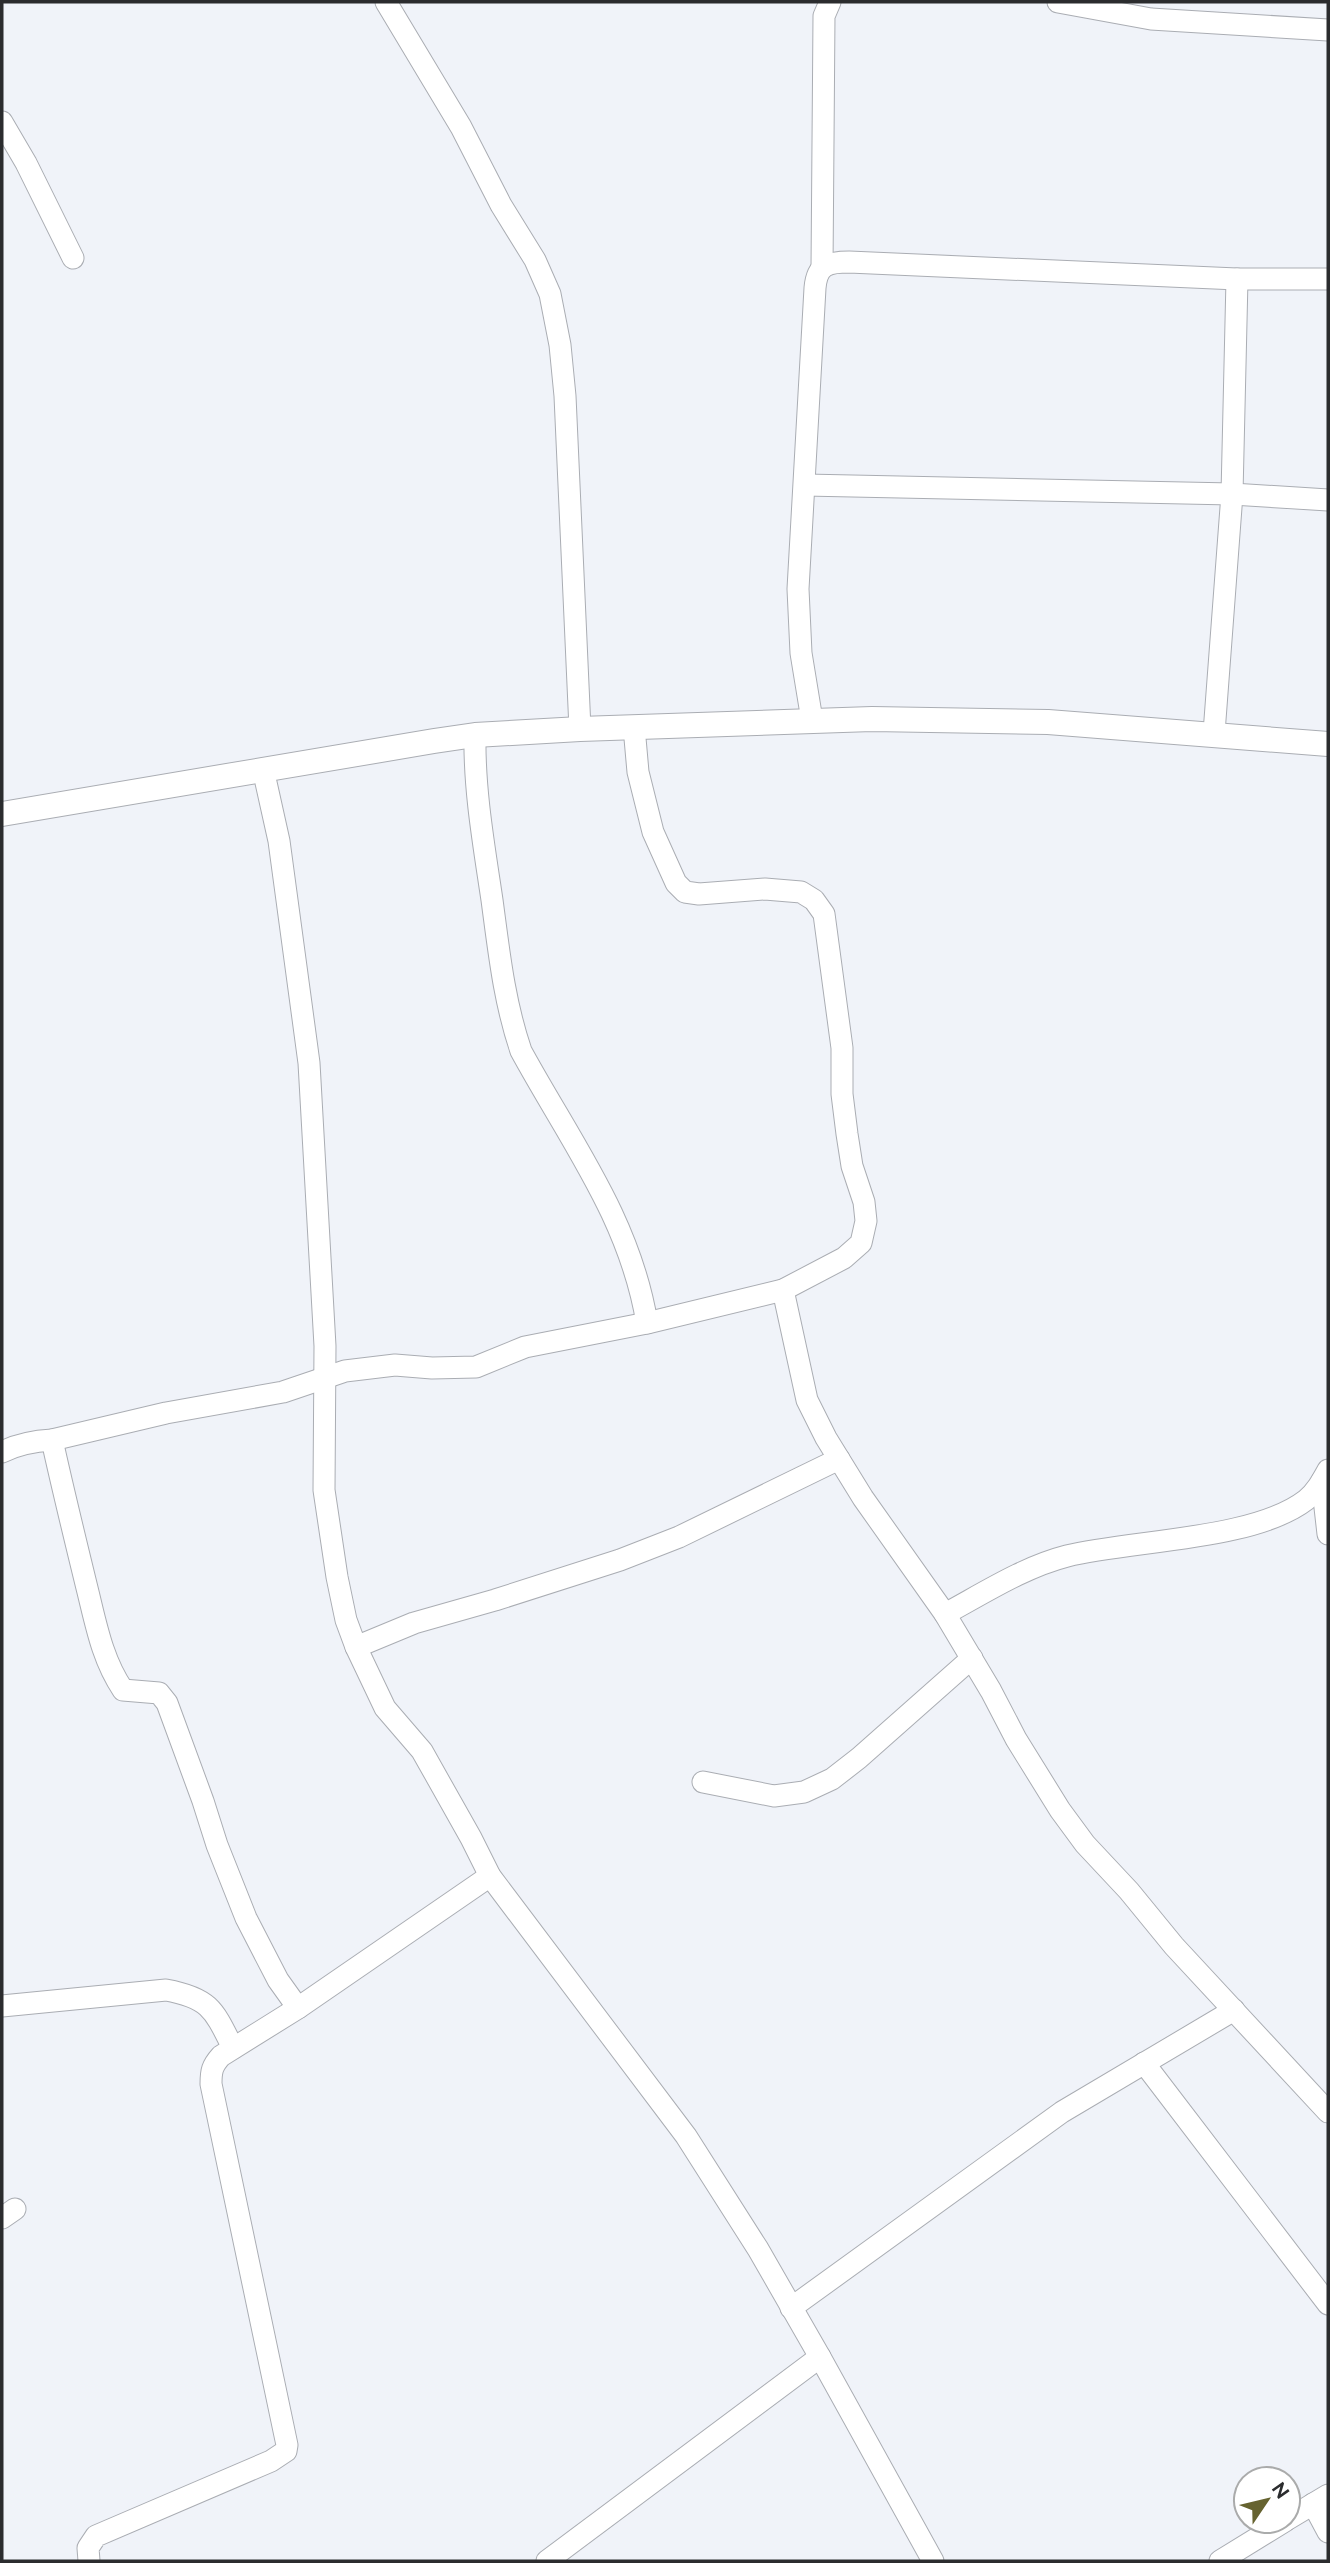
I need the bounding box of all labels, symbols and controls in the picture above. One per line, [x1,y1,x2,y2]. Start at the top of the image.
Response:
north arrow [1232,2465,1302,2535]
text: N [1268,2478,1294,2502]

